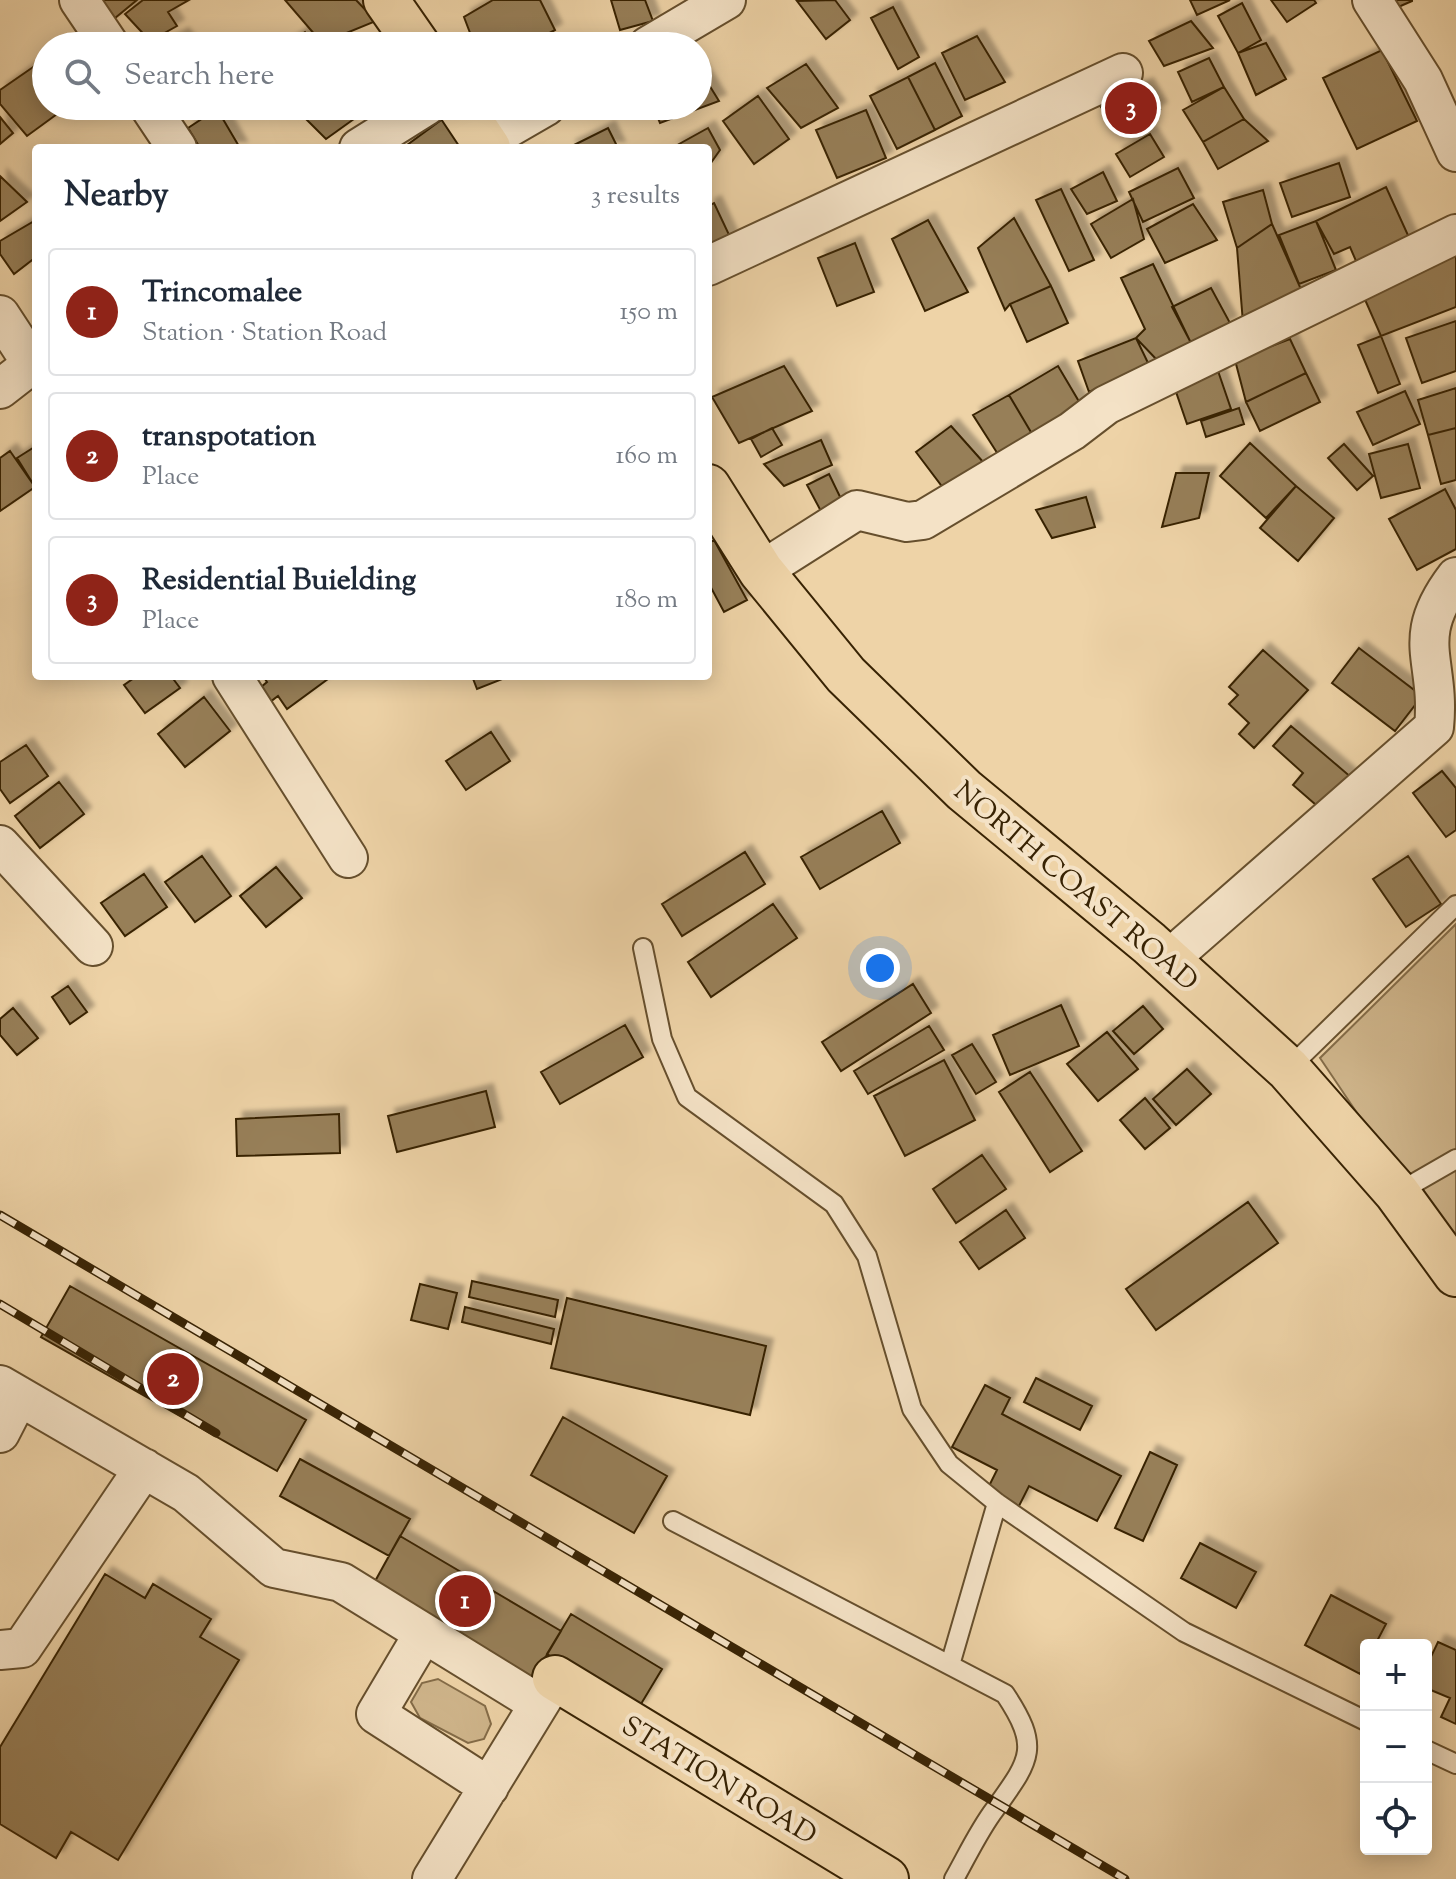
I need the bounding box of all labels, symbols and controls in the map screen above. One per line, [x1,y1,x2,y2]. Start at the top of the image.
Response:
search box [32,32,712,120]
icon: search [60,54,104,98]
text: Search here [124,55,274,98]
pin: 3 [1105,78,1157,138]
text: Nearby [64,172,169,221]
text: 3 results [591,178,680,215]
text: Trincomalee [142,272,302,315]
text: 1 [88,294,96,331]
text: 150 m [619,294,678,331]
text: Station · Station Road [142,315,387,352]
text: transpotation [142,416,316,459]
text: 2 [86,438,98,475]
text: 160 m [615,438,678,475]
text: Place [142,459,199,496]
text: Residential Buielding [142,560,416,603]
text: 3 [87,582,97,619]
text: 180 m [615,582,678,619]
text: Place [142,603,199,640]
street label: NORTH COAST ROAD [944,773,1206,1002]
your location [860,948,900,988]
pin: 2 [147,1349,199,1409]
pin: 1 [439,1571,491,1631]
map controls [1360,1639,1432,1855]
button: + [1360,1639,1432,1711]
street label: STATION ROAD [613,1707,824,1856]
button: − [1360,1711,1432,1783]
button: locate [1360,1783,1432,1855]

